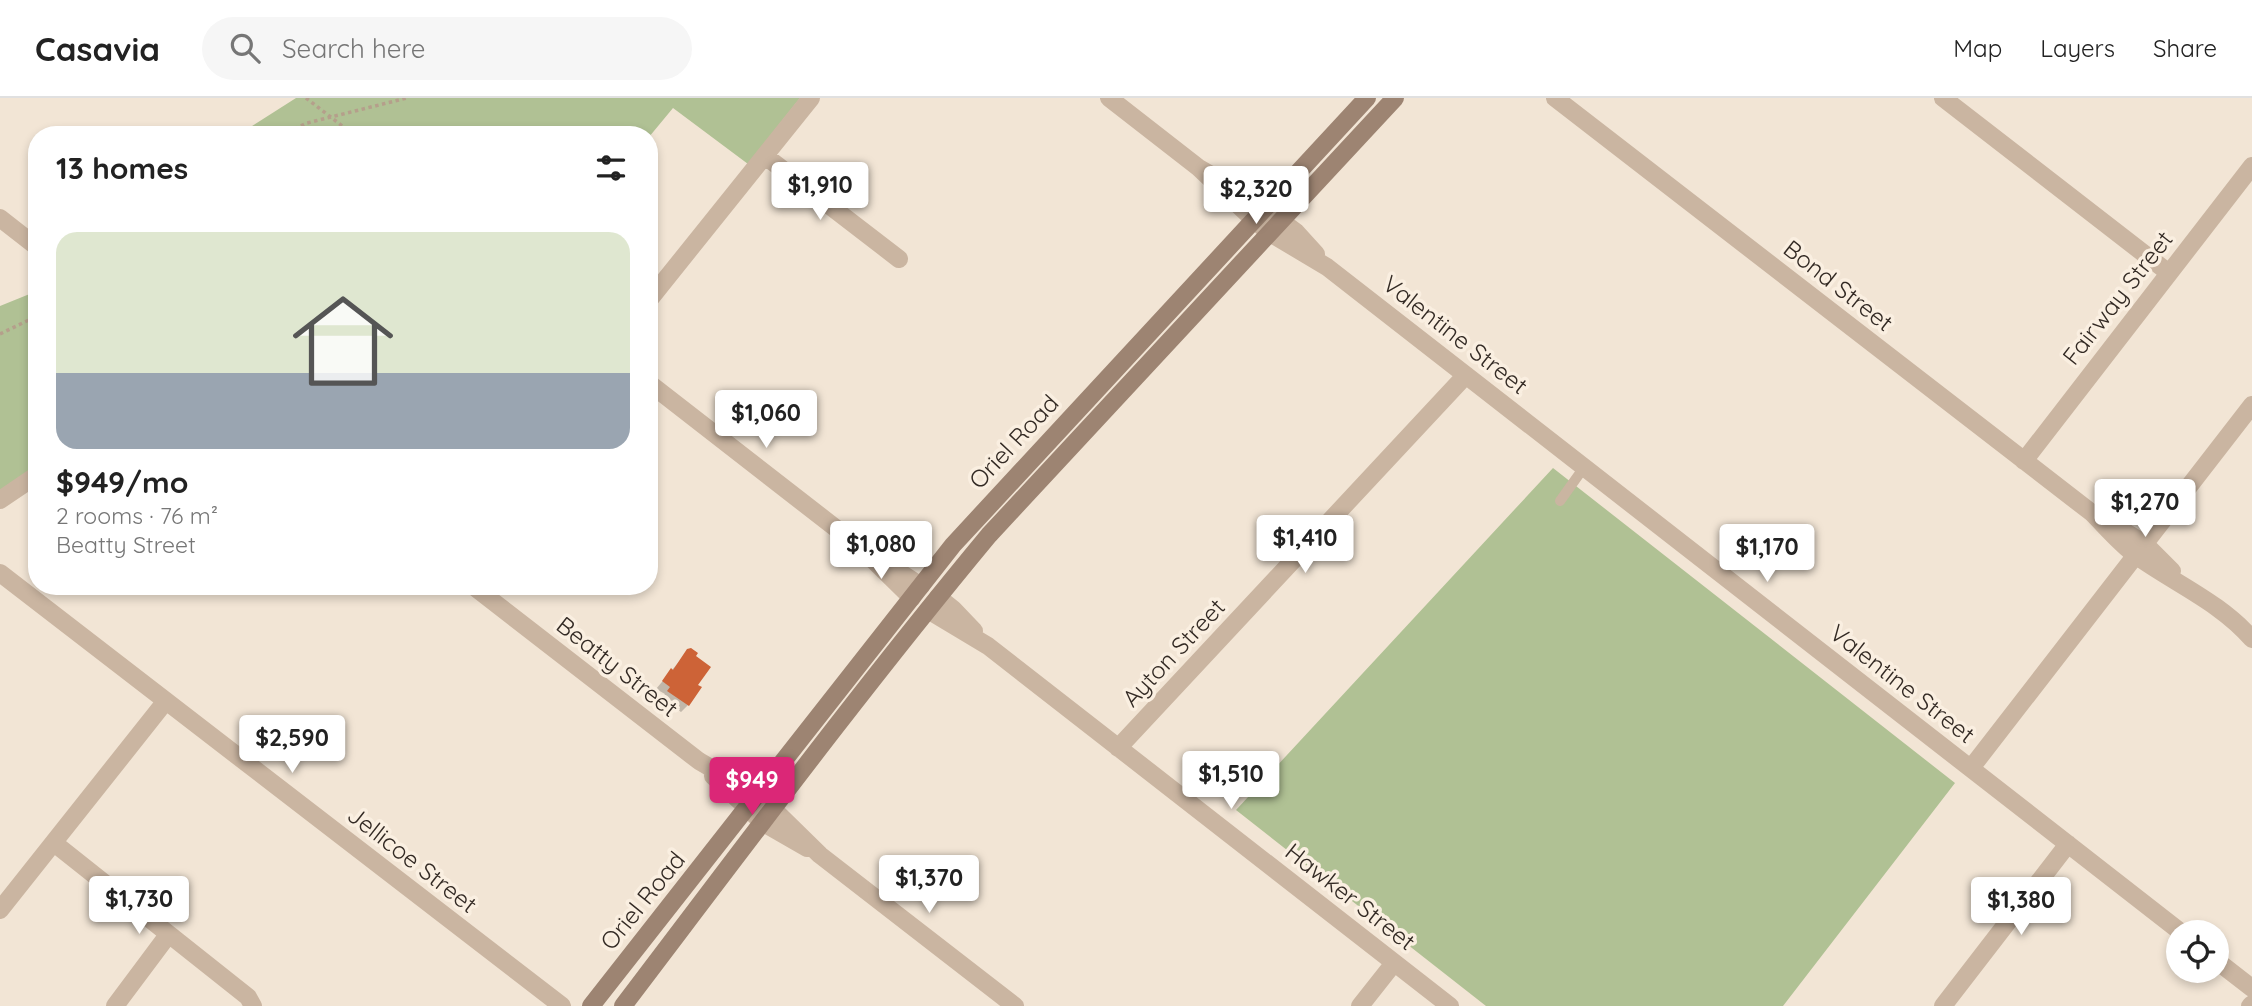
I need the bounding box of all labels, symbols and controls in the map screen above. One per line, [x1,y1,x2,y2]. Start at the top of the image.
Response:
search box [202,17,692,80]
text: Casavia [35,28,160,69]
icon: search [226,29,264,67]
text: Search here [282,32,426,65]
text: Map [1953,33,2002,63]
text: Layers [2040,33,2115,63]
text: Share [2153,33,2217,63]
text: 13 homes [56,149,188,187]
icon: filters [592,149,630,187]
pin: $1,910 [763,162,877,222]
pin: $2,320 [1199,166,1313,226]
text: $1,910 [787,170,853,199]
text: $2,320 [1220,174,1292,203]
street label: Fairway Street [2056,224,2179,370]
street label: Bond Street [1778,233,1899,337]
street label: Valentine Street [1377,268,1534,400]
icon: home [280,278,406,404]
street label: Oriel Road [962,388,1064,495]
pin: $1,060 [709,390,823,450]
text: $1,060 [731,398,801,427]
text: $949/mo [56,463,188,501]
pin: $1,270 [2088,480,2202,539]
text: $1,270 [2111,487,2179,516]
text: 2 rooms · 76 m² [56,501,218,530]
pin: $1,410 [1248,516,1362,575]
pin: $1,080 [824,522,938,581]
text: $1,410 [1273,523,1337,552]
pin: $1,170 [1710,524,1824,584]
text: $1,080 [846,529,916,558]
text: Beatty Street [56,530,196,559]
text: $1,170 [1735,532,1799,561]
street label: Ayton Street [1116,592,1231,713]
street label: Beatty Street [551,609,684,723]
street label: Valentine Street [1824,617,1981,749]
pin: $2,590 [235,716,349,775]
text: $2,590 [255,723,329,752]
pin: $1,510 [1174,752,1288,811]
pin: $949 [711,758,793,817]
text: $1,510 [1198,759,1264,788]
text: $949 [726,765,778,794]
street label: Jellicoe Street [342,799,483,919]
street label: Hawker Street [1280,836,1422,956]
street label: Oriel Road [593,845,691,956]
pin: $1,370 [872,856,986,915]
text: $1,370 [895,863,963,892]
pin: $1,730 [82,876,196,936]
pin: $1,380 [1964,878,2078,937]
text: $1,730 [105,884,173,913]
text: $1,380 [1987,885,2055,914]
map controls [2166,920,2229,983]
button: locate [2166,920,2229,983]

